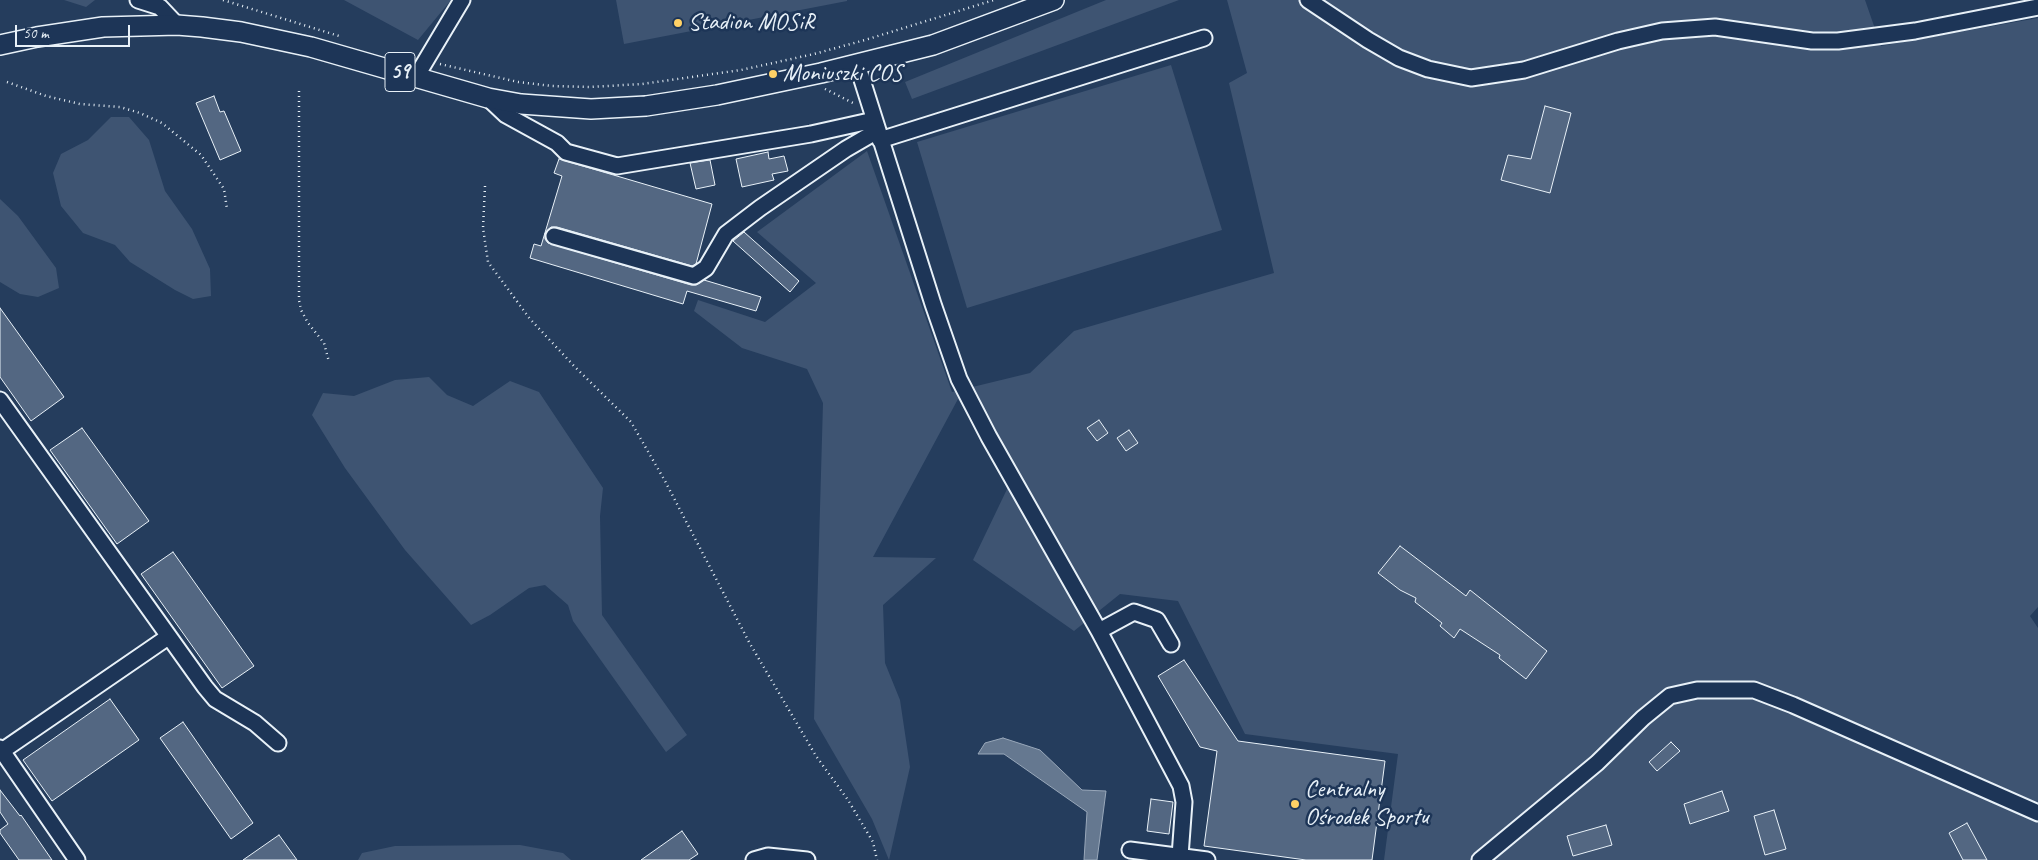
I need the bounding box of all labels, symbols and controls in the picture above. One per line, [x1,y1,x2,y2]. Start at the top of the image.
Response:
place label: Stadion MOSiR [688,9,815,37]
scale bar [18,15,132,47]
marker: Stadion MOSiR [672,17,684,29]
text: 50 m [23,24,49,43]
road number: 59 [385,52,415,92]
place label: Moniuszki COS [783,60,902,88]
marker: Moniuszki COS [767,68,779,80]
place label: Centralny Ośrodek Sportu [1305,776,1429,832]
marker: Centralny Ośrodek Sportu [1289,798,1301,810]

